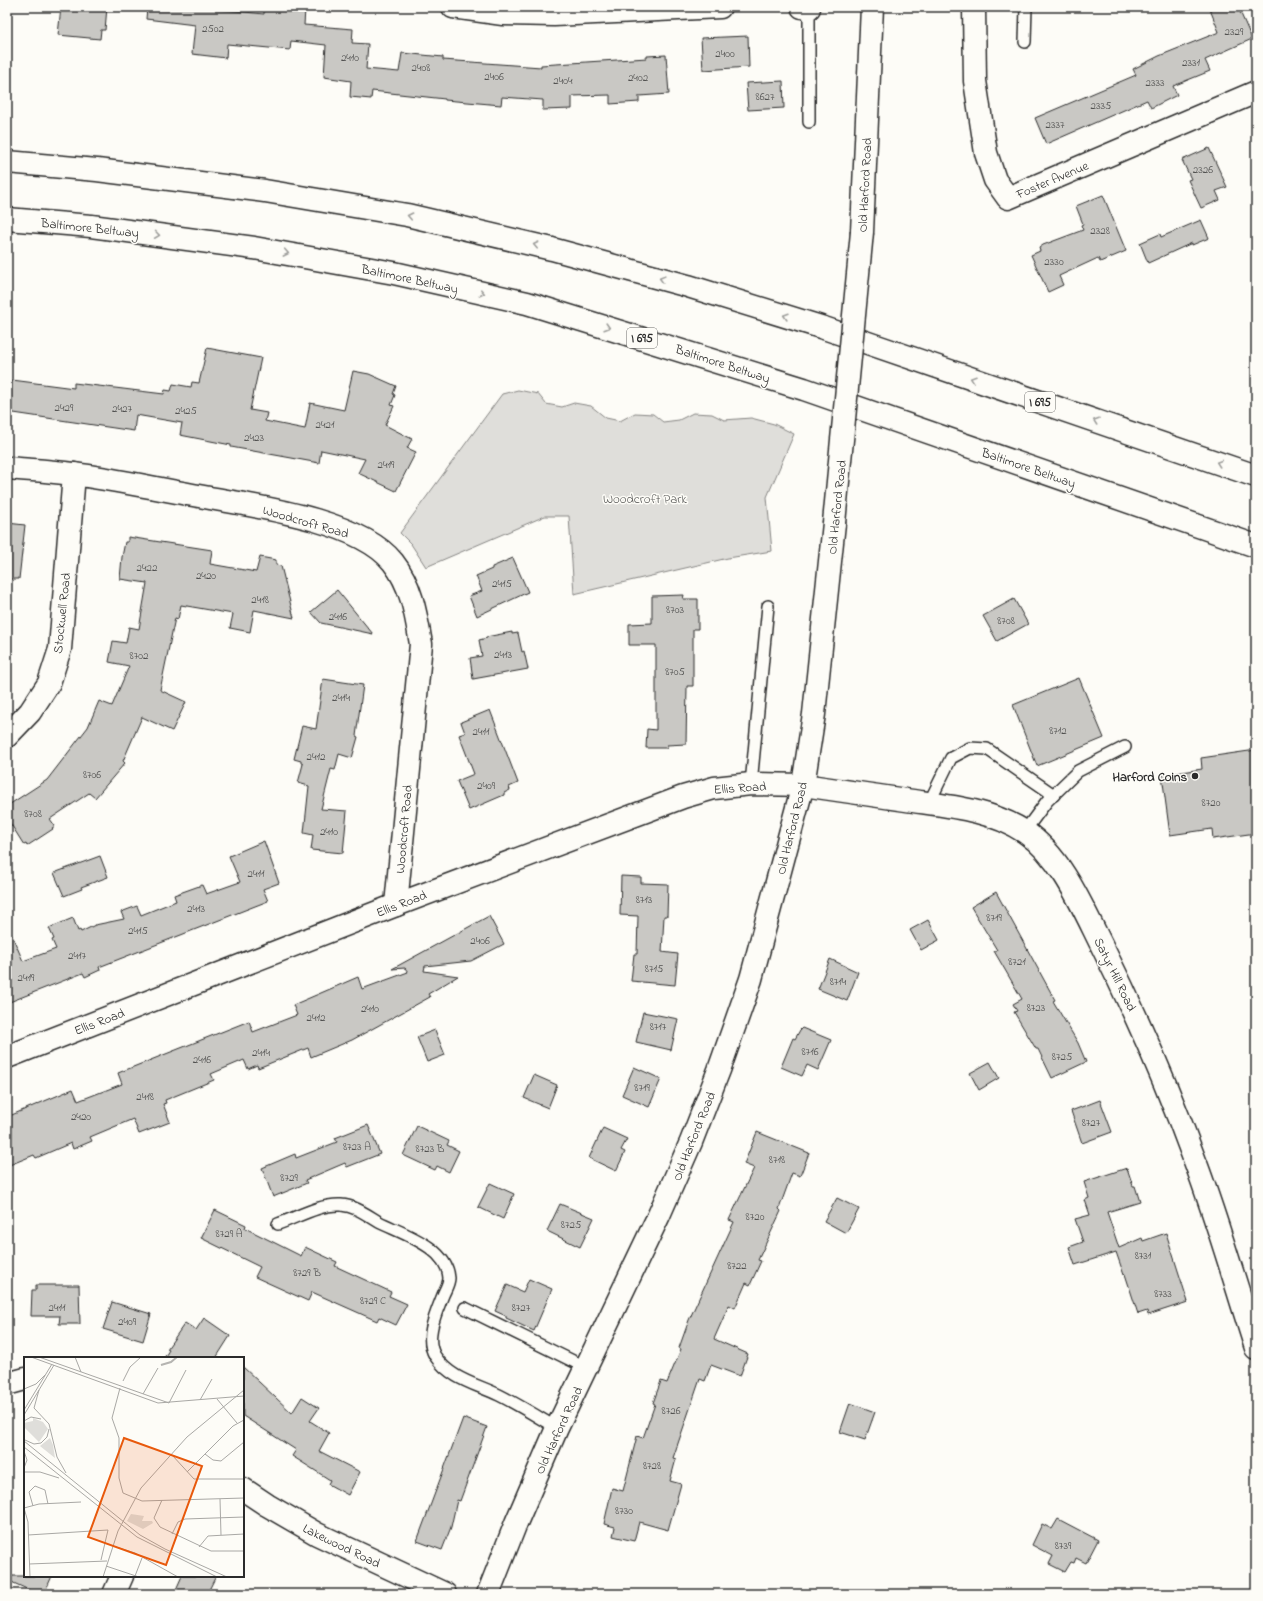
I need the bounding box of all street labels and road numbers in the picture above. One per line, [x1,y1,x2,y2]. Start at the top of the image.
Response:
street label: Old Harford Road [854,137,878,233]
street label: Foster Avenue [1013,157,1092,205]
street label: Baltimore Beltway [39,214,140,244]
street label: Baltimore Beltway [358,260,460,300]
road number: I 695 [627,328,657,348]
street label: Baltimore Beltway [671,340,772,390]
road number: I 695 [1025,392,1055,412]
street label: Baltimore Beltway [978,443,1078,494]
street label: Old Harford Road [823,458,852,555]
street label: Woodcroft Road [260,501,352,544]
street label: Stockwell Road [49,571,76,655]
street label: Ellis Road [713,777,768,800]
street label: Old Harford Road [772,779,813,877]
street label: Woodcroft Road [391,783,418,874]
street label: Ellis Road [374,886,430,923]
street label: Satyr Hill Road [1088,935,1141,1016]
street label: Ellis Road [72,1004,128,1041]
street label: Old Harford Road [668,1088,721,1184]
street label: Old Harford Road [531,1383,588,1478]
street label: Lakewood Road [299,1519,384,1574]

